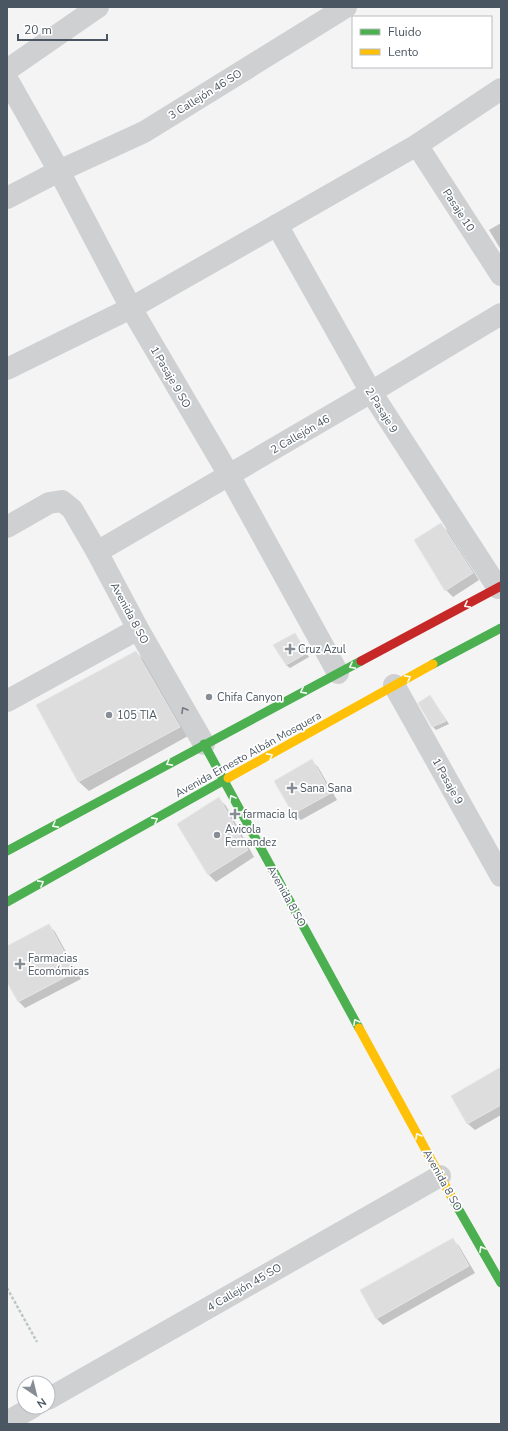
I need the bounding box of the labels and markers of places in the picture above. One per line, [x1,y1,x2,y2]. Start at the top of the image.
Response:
place label: Cruz Azul [298,642,347,657]
marker: Cruz Azul [285,644,295,654]
place label: Chifa Canyon [217,690,283,705]
marker: Chifa Canyon [204,692,214,702]
place label: 105 TIA [117,708,157,723]
marker: 105 TIA [104,710,114,720]
place label: Sana Sana [300,781,352,796]
marker: Sana Sana [287,783,297,793]
place label: farmacia lq [243,807,298,822]
marker: farmacia lq [230,809,240,819]
place label: Avicola Fernandez [225,822,276,850]
marker: Avicola Fernandez [212,830,222,840]
place label: Farmacias Ecomómicas [28,951,89,979]
marker: Farmacias Ecomómicas [15,959,25,969]

